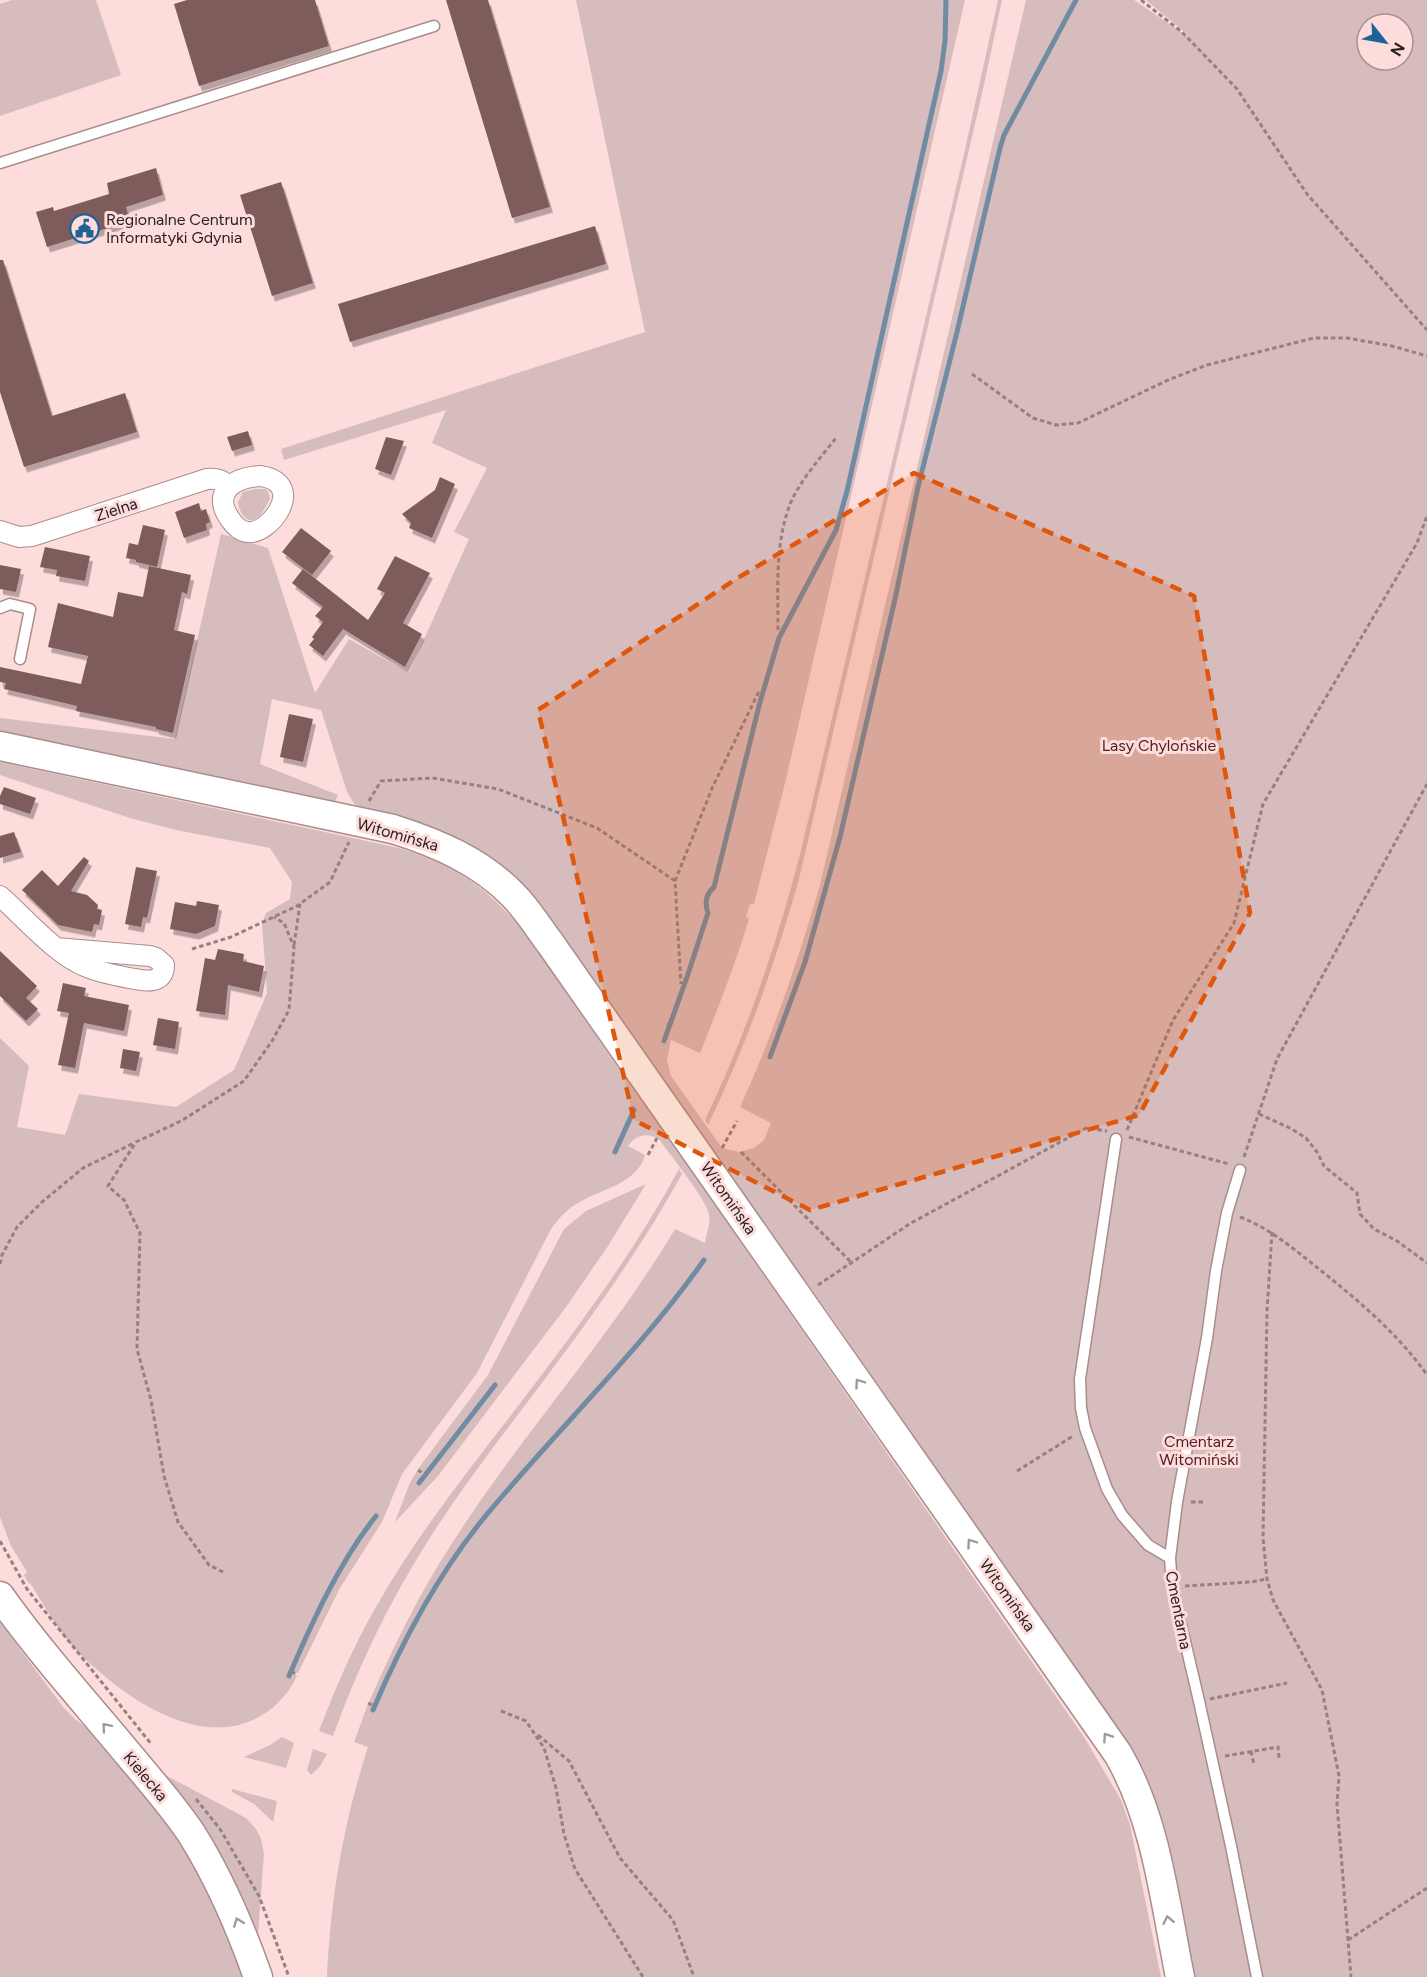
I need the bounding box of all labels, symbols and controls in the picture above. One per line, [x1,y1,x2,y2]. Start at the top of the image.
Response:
north arrow [1355,12,1415,72]
text: N [1386,39,1409,60]
place label: Regionalne Centrum Informatyki Gdynia [106,210,253,247]
public building icon: Regionalne Centrum Informatyki Gdynia [69,212,101,244]
street label: Zielna [93,494,140,525]
park label: Lasy Chylońskie [1102,736,1216,755]
street label: Witomińska [355,814,441,855]
street label: Witomińska [697,1159,760,1238]
one-way arrow [855,1379,866,1390]
park label: Cmentarz Witomiński [1159,1432,1239,1469]
one-way arrow [967,1538,978,1549]
street label: Witomińska [976,1556,1039,1635]
street label: Cmentarna [1162,1569,1195,1651]
one-way arrow [102,1723,113,1734]
one-way arrow [1103,1732,1114,1743]
street label: Kielecka [119,1748,172,1805]
one-way arrow [1163,1915,1176,1925]
one-way arrow [233,1917,245,1928]

